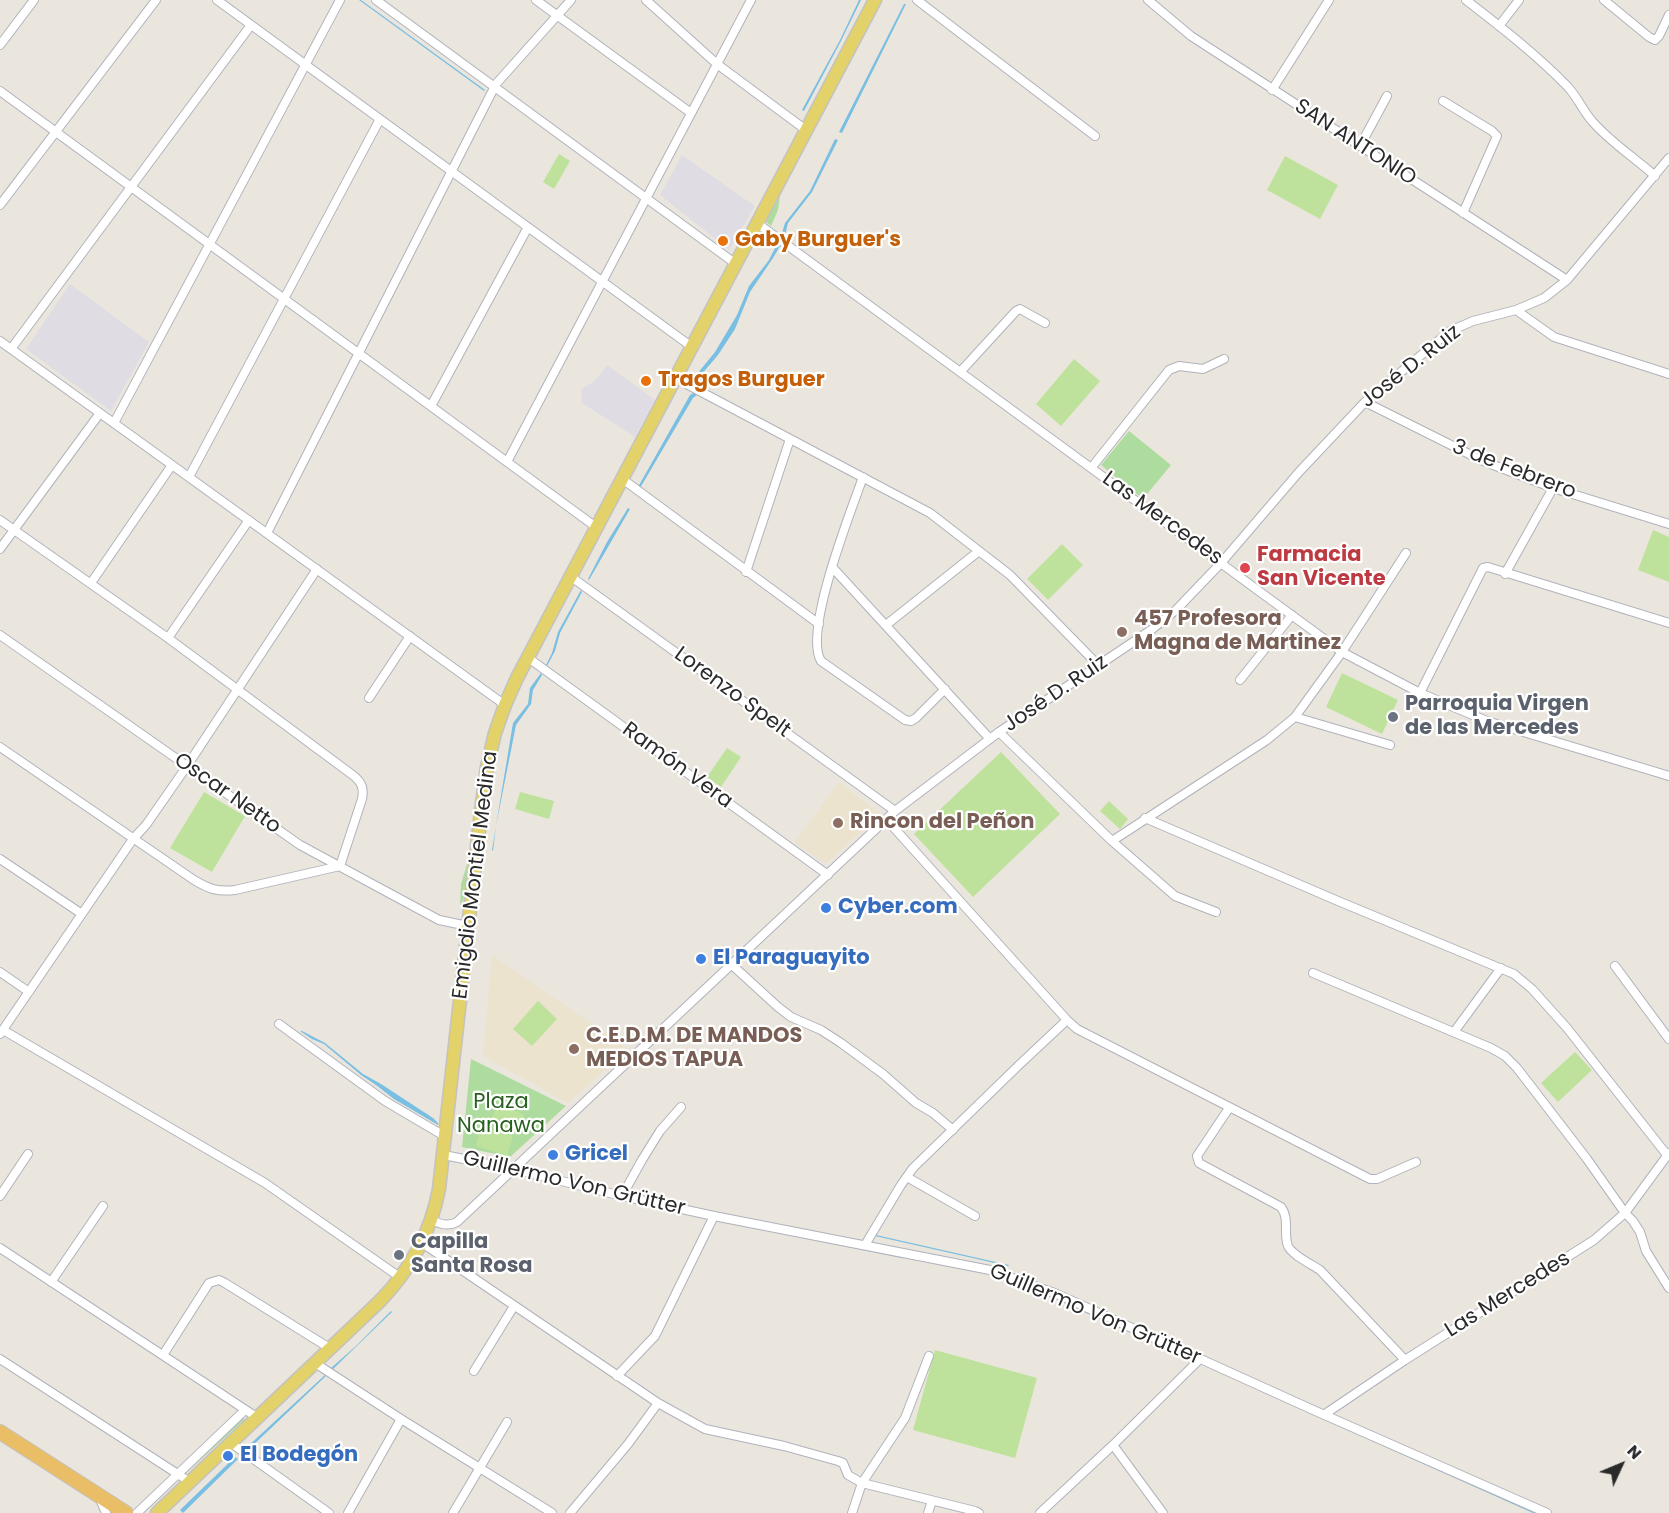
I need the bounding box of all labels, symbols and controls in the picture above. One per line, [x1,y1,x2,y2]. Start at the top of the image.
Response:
street label: SAN ANTONIO [1289,94,1421,192]
place label: Gaby Burguer's [735,228,901,254]
marker: Gaby Burguer's [716,234,730,248]
street label: José D. Ruiz [1356,320,1466,414]
place label: Tragos Burguer [658,368,825,394]
marker: Tragos Burguer [639,374,653,388]
street label: 3 de Febrero [1448,435,1580,505]
street label: Las Mercedes [1097,467,1227,571]
place label: Farmacia San Vicente [1257,543,1386,593]
marker: Farmacia San Vicente [1238,561,1252,575]
place label: 457 Profesora Magna de Martinez [1134,607,1341,657]
marker: 457 Profesora Magna de Martinez [1115,625,1129,639]
street label: Lorenzo Spelt [669,642,795,744]
street label: José D. Ruiz [999,650,1113,738]
place label: Parroquia Virgen de las Mercedes [1405,692,1589,742]
marker: Parroquia Virgen de las Mercedes [1386,710,1400,724]
street label: Ramón Vera [617,718,737,814]
street label: Oscar Netto [169,748,285,840]
street label: Emigdio Montiel Medina [448,749,504,1001]
place label: Rincon del Peñon [850,810,1034,836]
marker: Rincon del Peñon [831,816,845,830]
place label: Cyber.com [838,895,958,921]
marker: Cyber.com [819,901,833,915]
place label: El Paraguayito [713,946,870,972]
marker: El Paraguayito [694,952,708,966]
place label: C.E.D.M. DE MANDOS MEDIOS TAPUA [586,1024,802,1074]
marker: C.E.D.M. DE MANDOS MEDIOS TAPUA [567,1042,581,1056]
park label: Plaza Nanawa [457,1090,545,1140]
place label: Gricel [565,1142,628,1168]
street label: Guillermo Von Grütter [460,1146,688,1222]
marker: Gricel [546,1148,560,1162]
place label: Capilla Santa Rosa [411,1230,533,1280]
street label: Las Mercedes [1441,1247,1575,1343]
marker: Capilla Santa Rosa [392,1248,406,1262]
street label: Guillermo Von Grütter [985,1259,1205,1371]
north arrow [1591,1435,1651,1495]
text: N [1622,1440,1647,1464]
place label: El Bodegón [240,1443,358,1469]
marker: El Bodegón [221,1449,235,1463]

